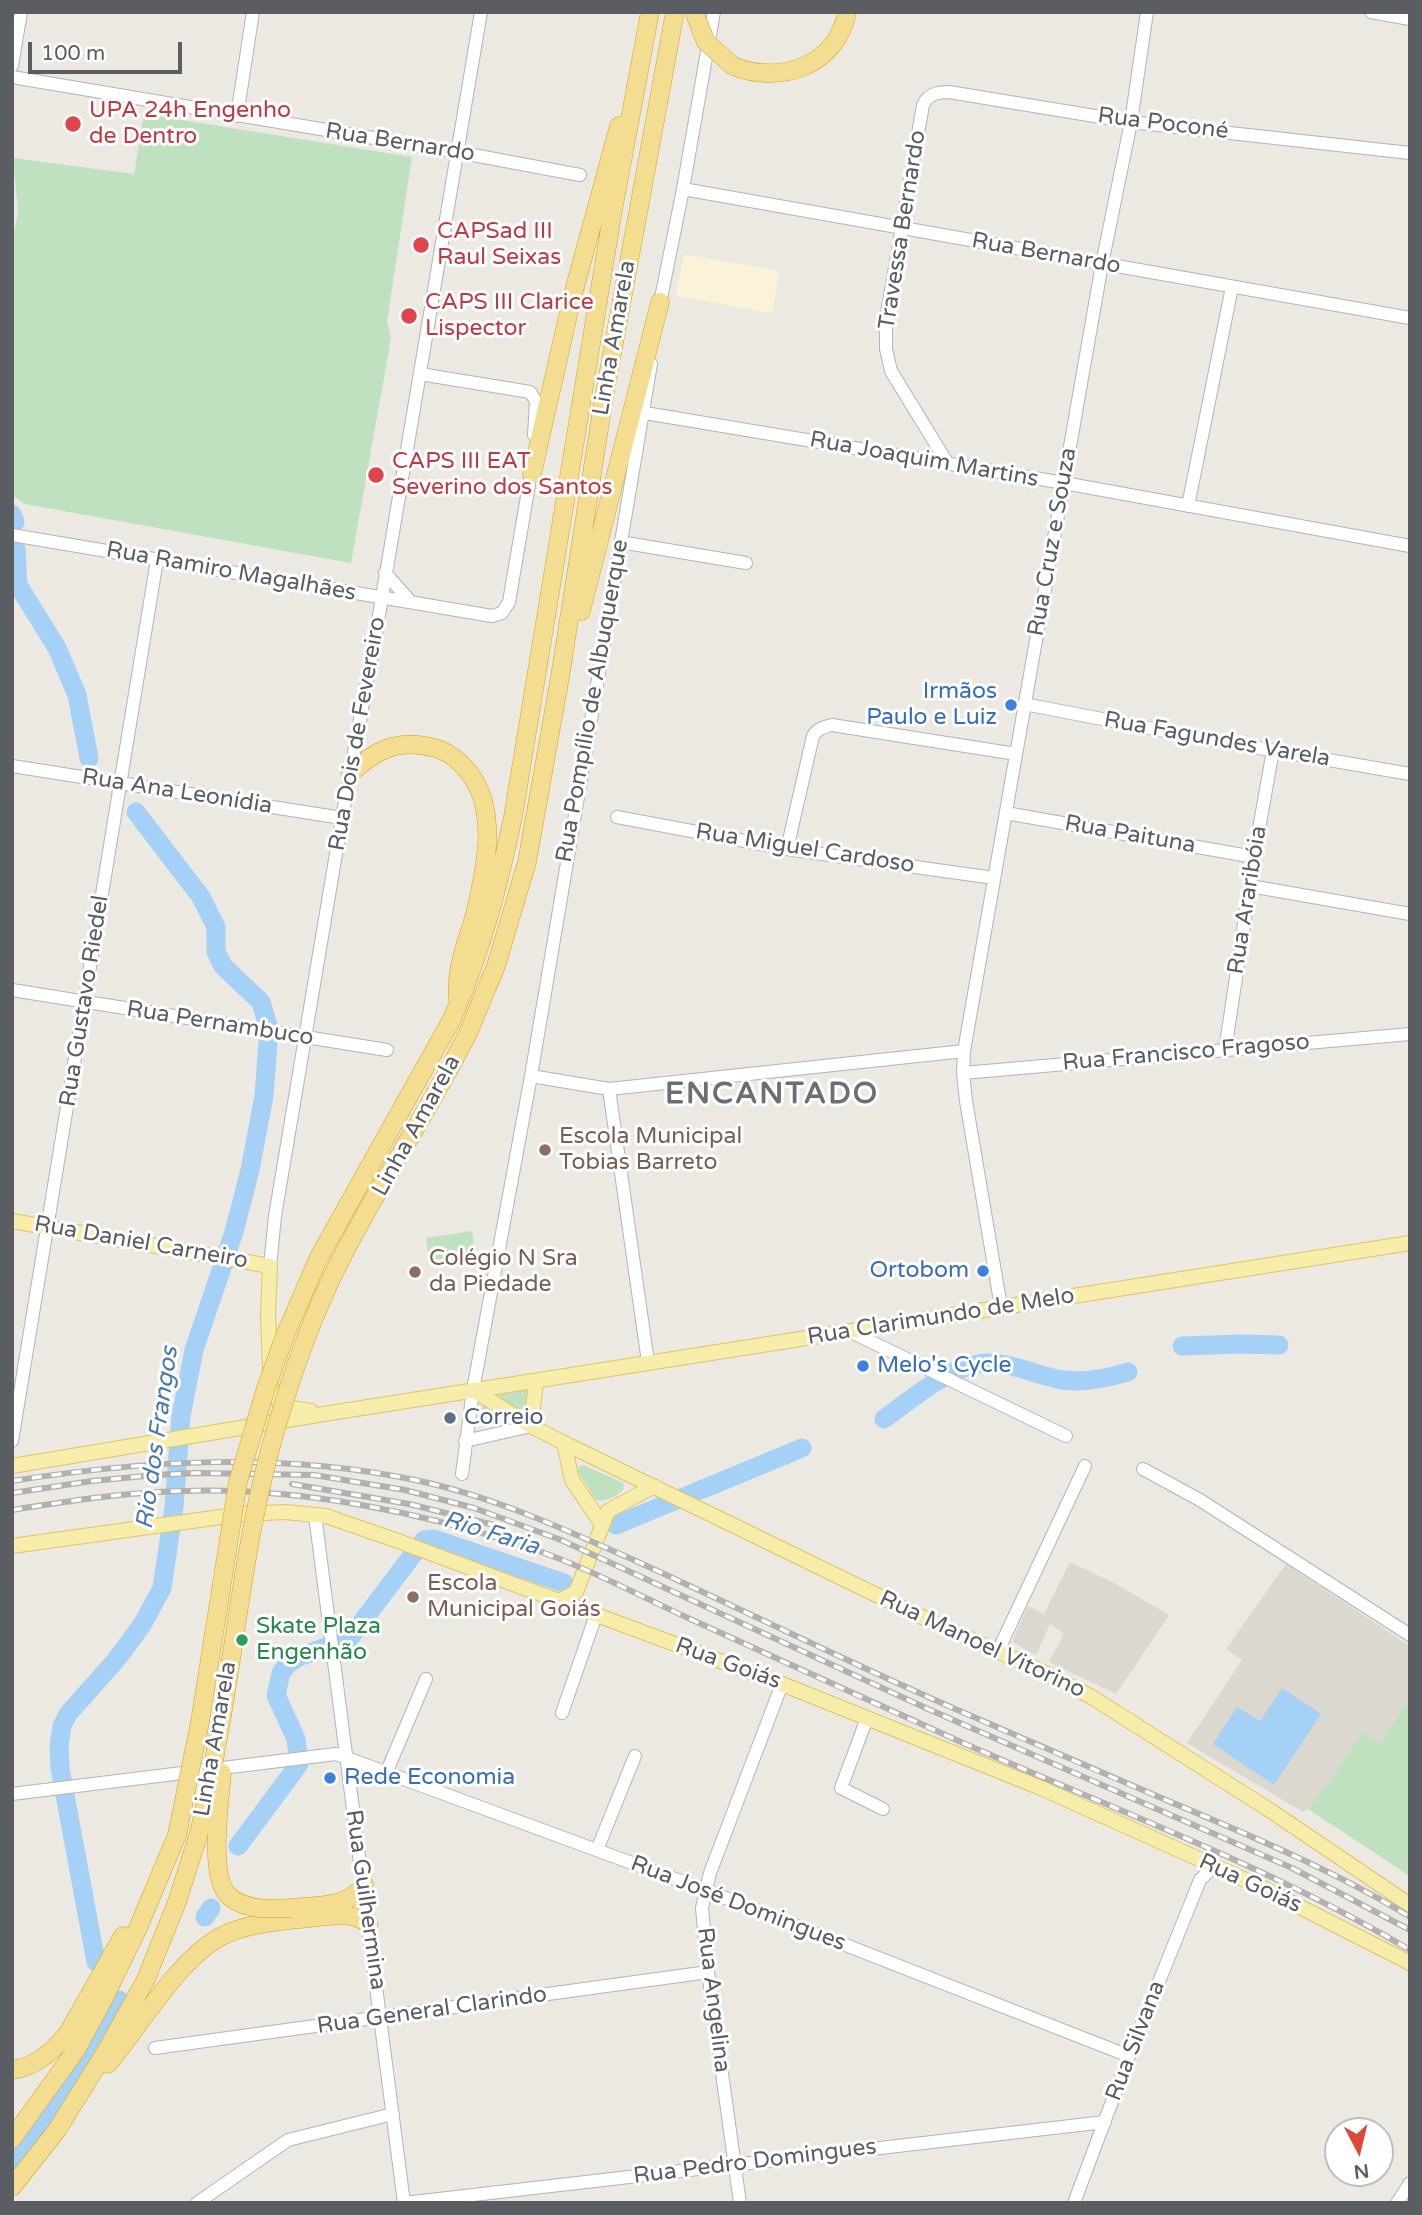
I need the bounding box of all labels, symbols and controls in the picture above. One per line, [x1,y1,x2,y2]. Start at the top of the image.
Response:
scale bar [32,28,186,72]
text: 100 m [41,41,105,66]
place label: UPA 24h Engenho de Dentro [89,97,291,151]
street label: Rua Poconé [1096,102,1230,146]
marker: UPA 24h Engenho de Dentro [63,114,83,134]
street label: Rua Bernardo [323,118,477,168]
street label: Travessa Bernardo [874,128,932,332]
place label: CAPSad III Raul Seixas [437,218,561,272]
street label: Rua Bernardo [969,227,1123,281]
marker: CAPSad III Raul Seixas [411,235,431,255]
street label: Linha Amarela [588,258,642,418]
place label: CAPS III Clarice Lispector [425,289,594,343]
marker: CAPS III Clarice Lispector [399,306,419,326]
street label: Rua Joaquim Martins [807,426,1041,494]
street label: Rua Cruz e Souza [1023,446,1083,638]
place label: CAPS III EAT Severino dos Santos [392,448,613,502]
marker: CAPS III EAT Severino dos Santos [366,465,386,485]
street label: Rua Ramiro Magalhães [104,536,358,608]
street label: Rua Pompílio de Albuquerque [551,537,635,865]
street label: Rua Dois de Fevereiro [324,615,392,853]
place label: Irmãos Paulo e Luiz [866,678,997,732]
marker: Irmãos Paulo e Luiz [1003,697,1019,713]
street label: Rua Fagundes Varela [1102,707,1332,773]
street label: Rua Ana Leonídia [80,763,274,821]
street label: Rua Paituna [1062,810,1198,860]
street label: Rua Miguel Cardoso [694,818,916,880]
street label: Rua Araribóia [1223,824,1273,976]
street label: Rua Gustavo Riedel [55,893,115,1109]
street label: Rua Pernambuco [125,996,315,1052]
street label: Rua Francisco Fragoso [1061,1028,1311,1078]
street label: Linha Amarela [367,1051,467,1201]
district label: ENCANTADO [666,1077,878,1113]
place label: Escola Municipal Tobias Barreto [559,1123,742,1177]
marker: Escola Municipal Tobias Barreto [537,1142,553,1158]
street label: Rua Daniel Carneiro [32,1211,250,1275]
place label: Colégio N Sra da Piedade [429,1245,578,1299]
place label: Ortobom [870,1257,969,1285]
marker: Ortobom [975,1263,991,1279]
marker: Colégio N Sra da Piedade [407,1264,423,1280]
street label: Rua Clarimundo de Melo [805,1282,1077,1352]
water label: Rio dos Frangos [131,1345,185,1531]
place label: Melo's Cycle [877,1352,1011,1380]
marker: Melo's Cycle [855,1358,871,1374]
place label: Correio [464,1404,544,1432]
marker: Correio [442,1410,458,1426]
water label: Rio Faria [440,1506,542,1562]
place label: Escola Municipal Goiás [427,1570,601,1624]
street label: Rua Manoel Vitorino [875,1585,1089,1705]
marker: Escola Municipal Goiás [405,1589,421,1605]
place label: Skate Plaza Engenhão [256,1613,381,1667]
marker: Skate Plaza Engenhão [234,1632,250,1648]
street label: Rua Goiás [671,1632,785,1696]
street label: Linha Amarela [189,1659,243,1819]
place label: Rede Economia [344,1764,515,1792]
marker: Rede Economia [322,1770,338,1786]
street label: Rua Guilhermina [339,1808,391,1992]
street label: Rua Goiás [1194,1848,1306,1920]
street label: Rua José Domingues [626,1850,850,1958]
street label: Rua Angelina [690,1926,736,2074]
street label: Rua Silvana [1100,1977,1172,2105]
street label: Rua General Clarindo [315,1981,549,2041]
north arrow [1324,2117,1394,2187]
street label: Rua Pedro Domingues [632,2133,878,2191]
text: N [1352,2159,1370,2183]

